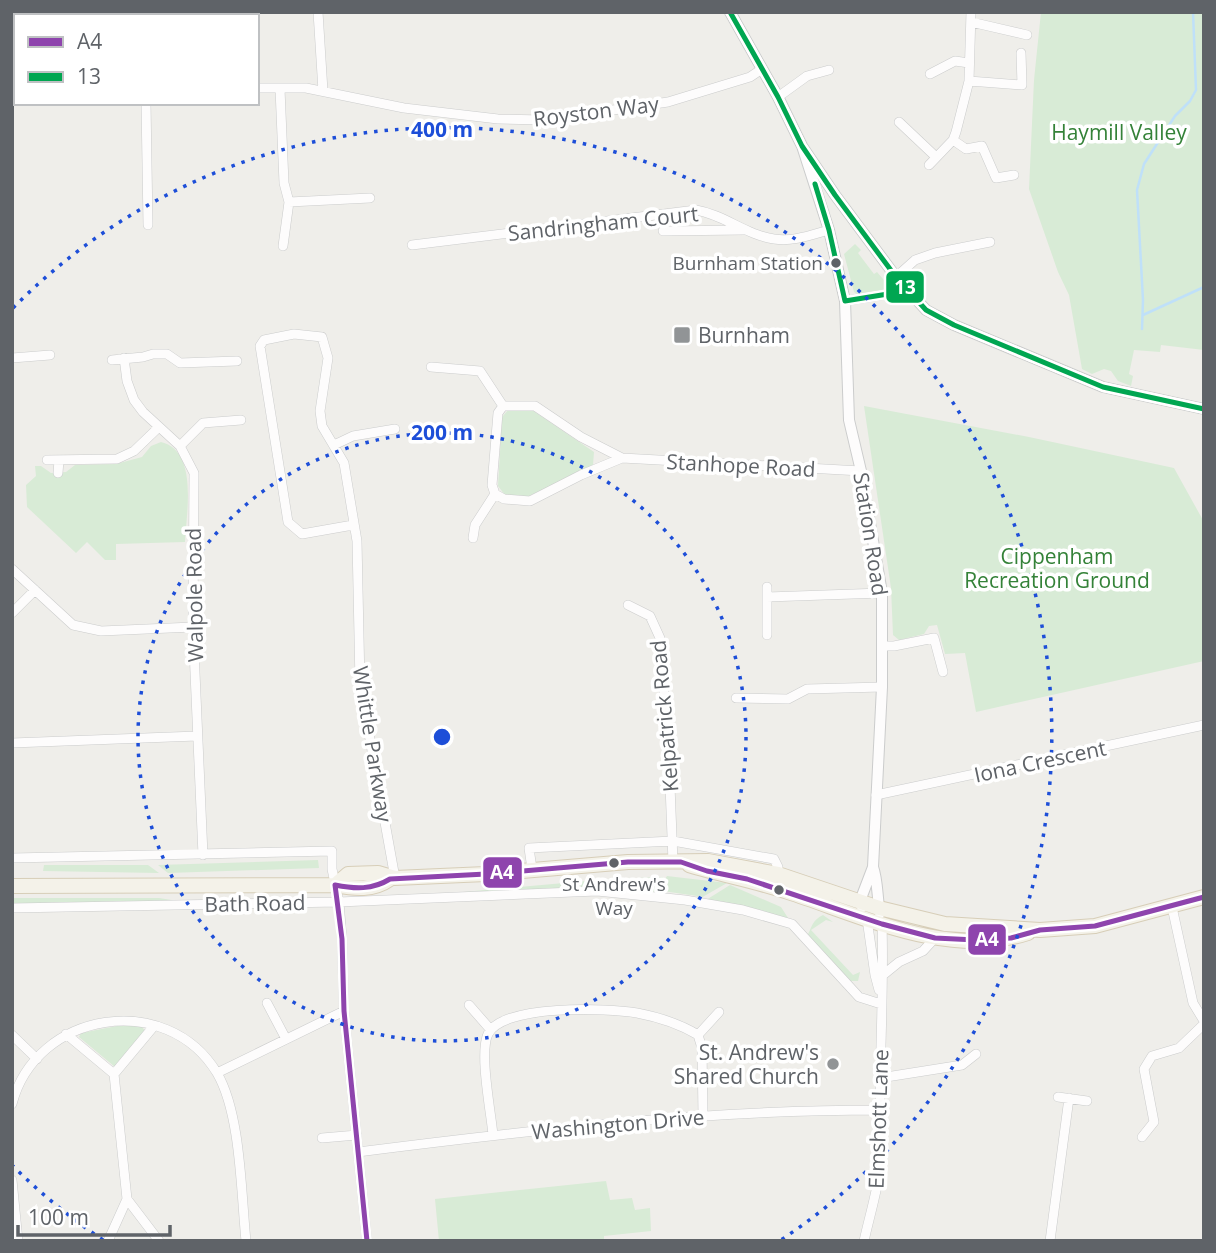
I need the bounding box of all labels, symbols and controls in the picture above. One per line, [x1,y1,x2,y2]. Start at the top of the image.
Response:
legend [14,14,259,105]
text: A4 [77,27,102,55]
text: 13 [77,62,101,90]
street label: Royston Way [532,89,661,133]
text: 400 m [411,115,473,143]
park label: Haymill Valley [1051,118,1187,146]
street label: Sandringham Court [506,199,700,247]
place label: Burnham Station [673,250,823,276]
marker: Burnham Station [829,256,843,270]
line badge: 13 [885,270,925,304]
text: 13 [894,274,916,300]
place label: Burnham [698,321,790,349]
marker: Burnham [672,325,692,345]
text: 200 m [411,418,473,446]
street label: Stanhope Road [666,447,816,483]
street label: Station Road [847,470,895,598]
street label: Walpole Road [179,528,209,662]
park label: Cippenham Recreation Ground [964,542,1150,594]
street label: Kelpatrick Road [643,639,685,793]
street label: Whittle Parkway [347,664,399,824]
centre of rings [430,725,454,749]
street label: Iona Crescent [971,733,1109,789]
line badge: A4 [482,856,523,889]
marker: St Andrew's Way [607,856,621,870]
text: A4 [490,859,514,885]
place label: St Andrew's Way [562,871,666,921]
unlabelled marker [772,883,786,897]
street label: Bath Road [204,888,306,918]
line badge: A4 [967,923,1007,956]
text: A4 [975,926,999,952]
place label: St. Andrew's Shared Church [674,1038,819,1090]
street label: Elmshott Lane [862,1049,894,1189]
marker: St. Andrew's Shared Church [825,1056,841,1072]
street label: Washington Drive [530,1102,706,1146]
scale bar [18,1194,170,1238]
text: 100 m [28,1203,89,1231]

